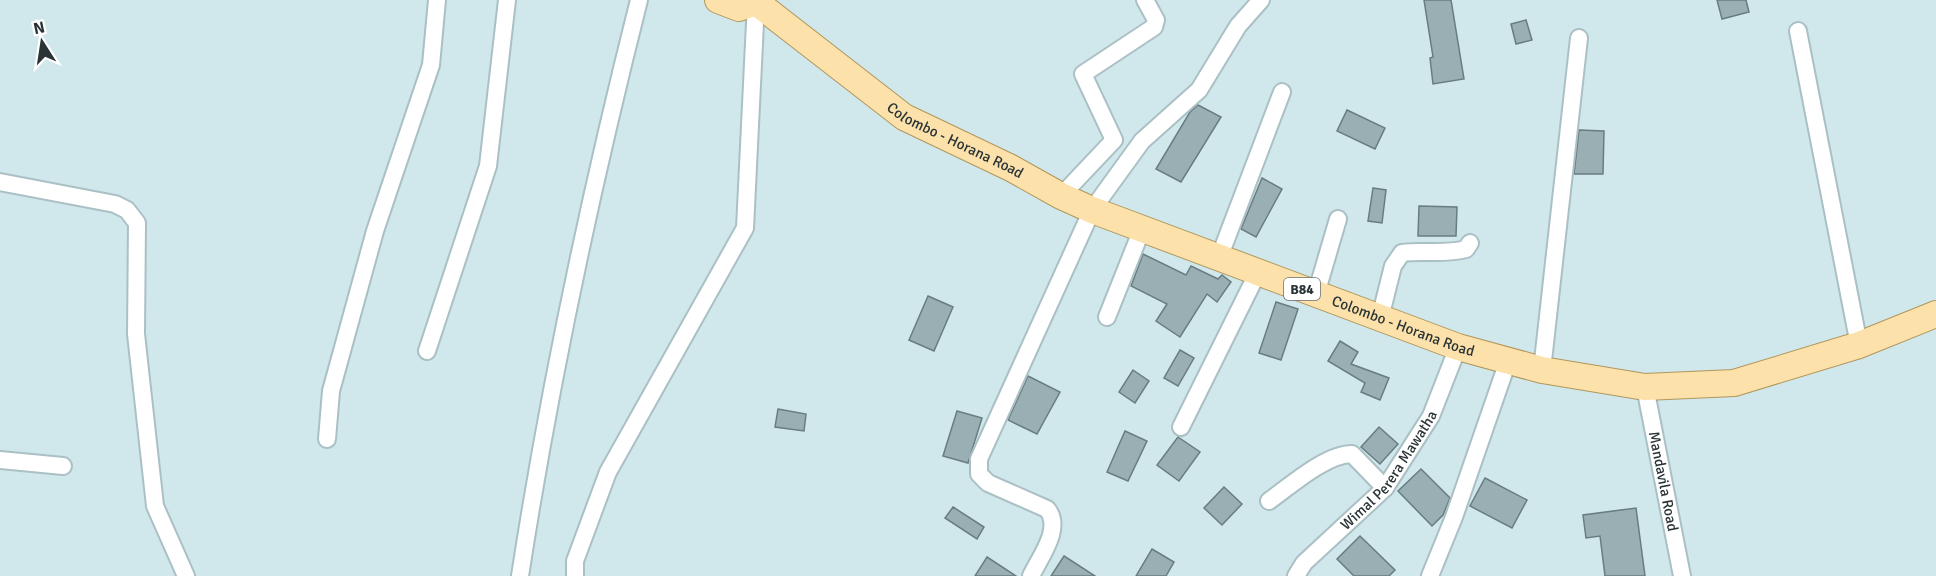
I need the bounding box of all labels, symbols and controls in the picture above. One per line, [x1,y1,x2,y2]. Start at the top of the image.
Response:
north arrow [12,12,72,72]
text: N [32,17,47,39]
street label: Colombo - Horana Road [883,98,1027,182]
road number: B84 [1284,278,1320,300]
street label: Colombo - Horana Road [1329,292,1477,360]
street label: Wimal Perera Mawatha [1337,408,1441,534]
street label: Mandavila Road [1645,430,1682,533]

